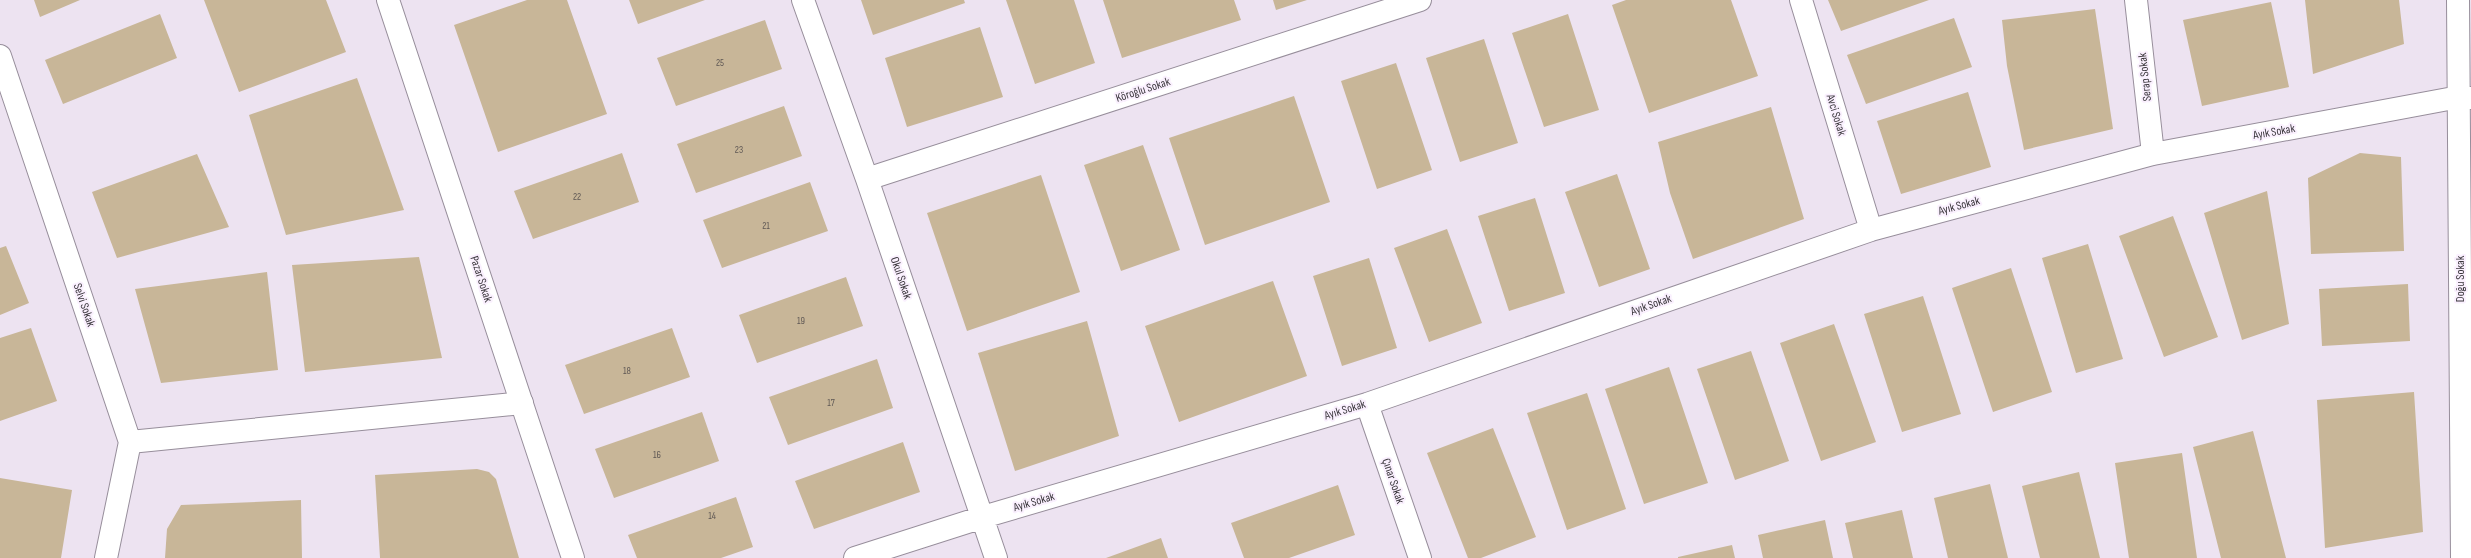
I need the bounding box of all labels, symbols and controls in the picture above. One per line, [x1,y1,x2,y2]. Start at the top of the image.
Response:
street label: Serap Sokak [2135,52,2155,102]
house number: 25 [716,57,724,69]
street label: Köroğlu Sokak [1114,74,1172,106]
street label: Avci Sokak [1822,92,1849,138]
street label: Ayık Sokak [2251,121,2297,143]
house number: 23 [735,144,743,156]
house number: 22 [573,191,581,203]
street label: Ayık Sokak [1936,193,1982,219]
house number: 21 [762,220,770,232]
street label: Pazar Sokak [466,254,496,304]
street label: Okul Sokak [887,255,915,301]
street label: Doğu Sokak [2453,255,2468,302]
street label: Selvi Sokak [70,281,99,329]
street label: Ayık Sokak [1628,291,1674,319]
house number: 19 [797,315,805,327]
house number: 18 [623,365,631,377]
house number: 17 [827,397,835,409]
street label: Ayık Sokak [1322,397,1368,424]
house number: 16 [653,449,661,461]
street label: Çınar Sokak [1378,456,1408,506]
street label: Ayık Sokak [1011,489,1057,515]
house number: 14 [708,510,716,522]

